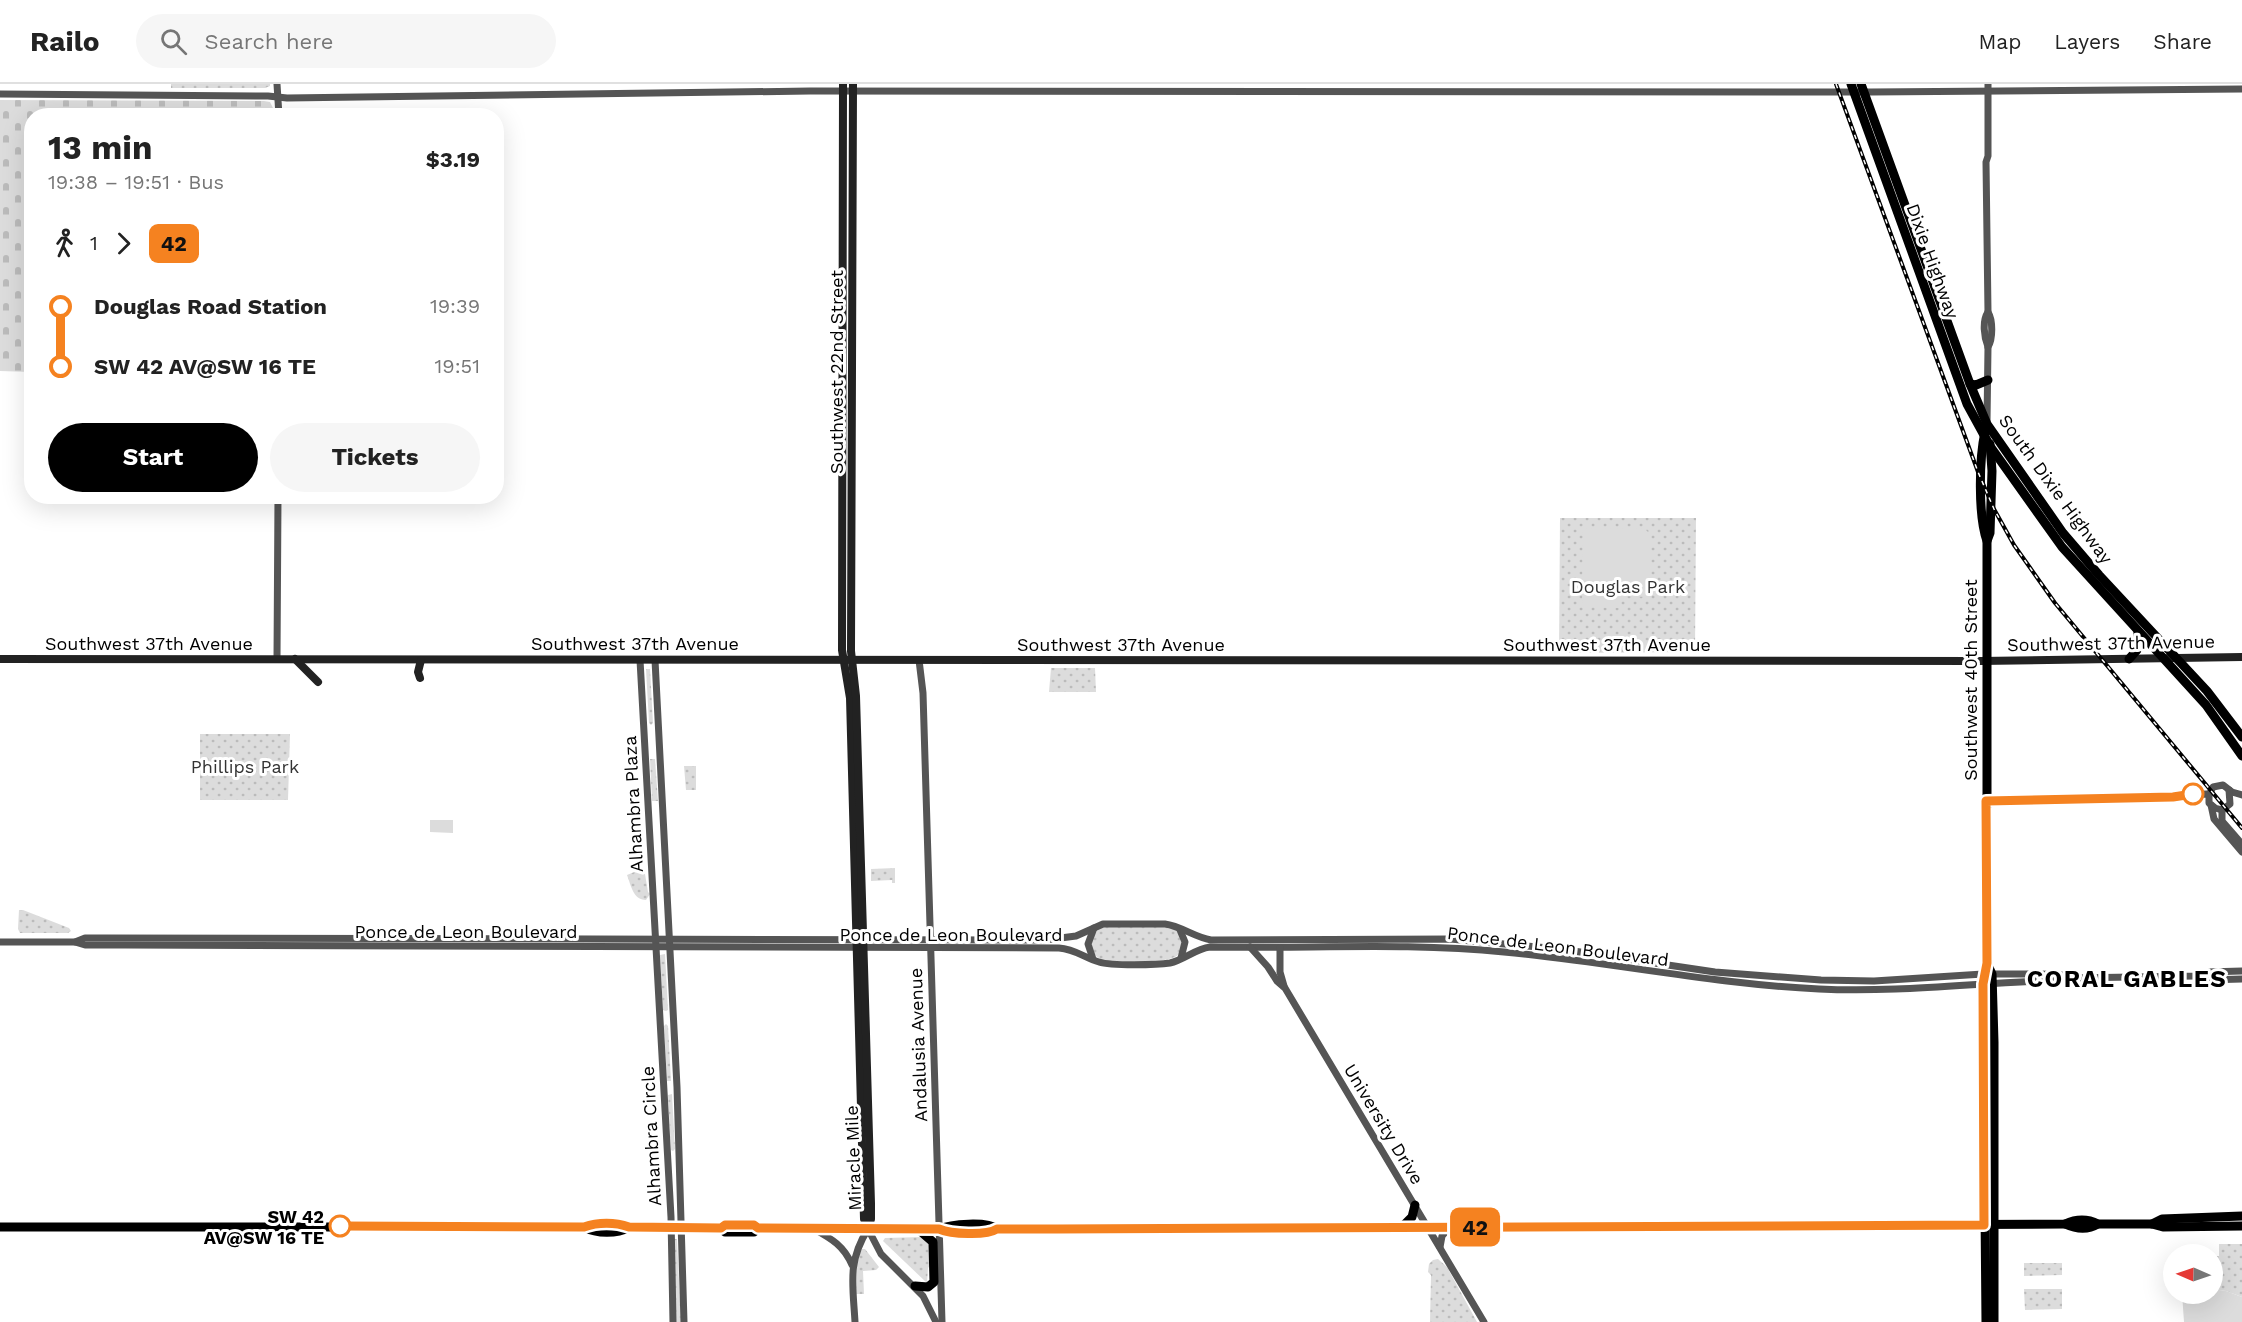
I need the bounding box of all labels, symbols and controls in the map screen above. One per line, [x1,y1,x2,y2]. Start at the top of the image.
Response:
search box [136,14,556,68]
text: Railo [30,25,100,58]
icon: search [157,25,190,58]
text: Search here [205,29,334,54]
text: Map [1978,29,2021,54]
text: Layers [2054,29,2120,54]
text: Share [2153,29,2212,54]
text: 13 min [48,128,152,167]
text: $3.19 [426,147,480,172]
text: 19:38 – 19:51 · Bus [48,170,224,194]
street label: Dixie Highway [1902,201,1964,322]
icon: walk [48,227,81,260]
icon: forward [107,227,140,260]
text: 1 [90,231,98,255]
text: 42 [161,231,187,256]
street label: Southwest 22nd Street [826,270,847,474]
text: Douglas Road Station [94,294,327,319]
text: 19:39 [430,294,480,318]
text: SW 42 AV@SW 16 TE [94,354,316,379]
text: 19:51 [435,354,480,378]
street label: South Dixie Highway [1995,410,2118,568]
button: Start [48,423,258,492]
button: Tickets [270,423,480,492]
park label: Douglas Park [1571,576,1685,597]
street label: Southwest 40th Street [1960,579,1981,781]
street label: Southwest 37th Avenue [2007,631,2215,655]
street label: Southwest 37th Avenue [45,633,253,654]
street label: Southwest 37th Avenue [531,633,739,654]
street label: Southwest 37th Avenue [1017,634,1225,655]
street label: Southwest 37th Avenue [1503,634,1711,655]
street label: Alhambra Plaza [619,735,647,873]
park label: Phillips Park [191,756,299,777]
unlabelled marker [2182,783,2204,805]
street label: Ponce de Leon Boulevard [354,921,578,942]
street label: Ponce de Leon Boulevard [1446,922,1670,970]
street label: Ponce de Leon Boulevard [839,924,1063,945]
district label: CORAL GABLES [2027,965,2227,993]
street label: Andalusia Avenue [905,968,931,1122]
street label: University Drive [1340,1060,1428,1188]
street label: Alhambra Circle [637,1065,665,1207]
street label: Miracle Mile [841,1105,865,1211]
place label: SW 42 AV@SW 16 TE [204,1206,324,1248]
line badge: 42 [1448,1208,1502,1246]
marker: SW 42 AV@SW 16 TE [329,1215,351,1237]
text: 42 [1462,1215,1488,1240]
north arrow [2163,1244,2223,1304]
map controls [2163,1244,2223,1304]

